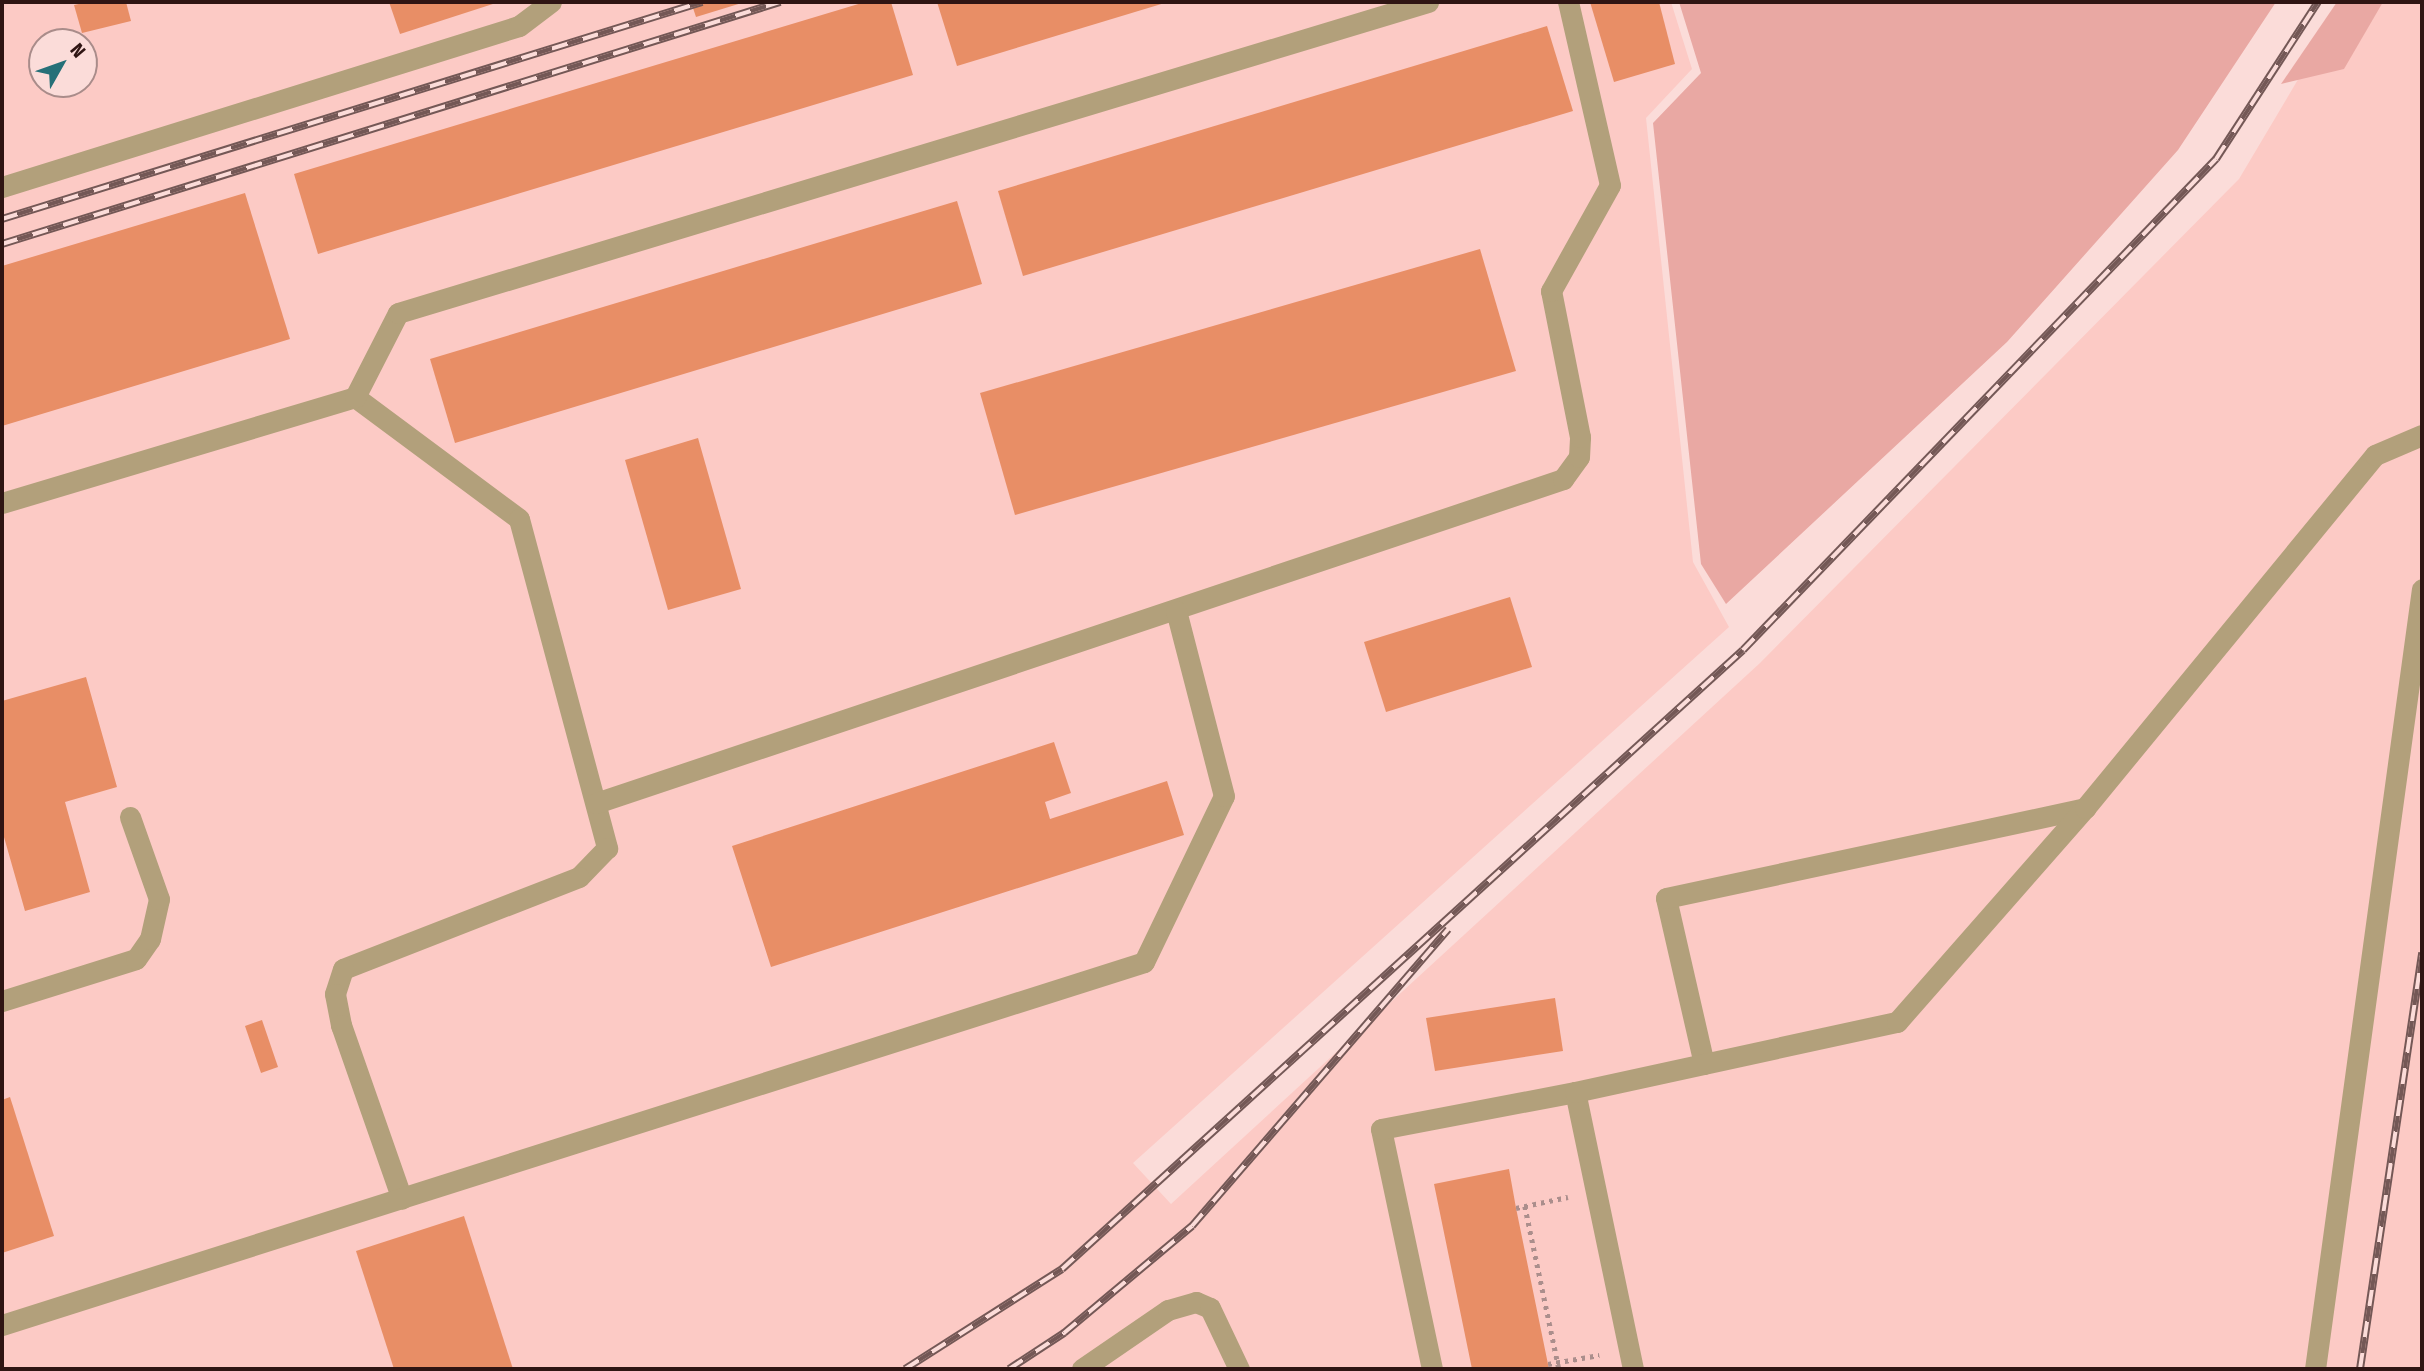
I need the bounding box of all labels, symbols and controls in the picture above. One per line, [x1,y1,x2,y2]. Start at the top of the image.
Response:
north arrow [28,28,98,98]
text: N [65,39,90,62]

